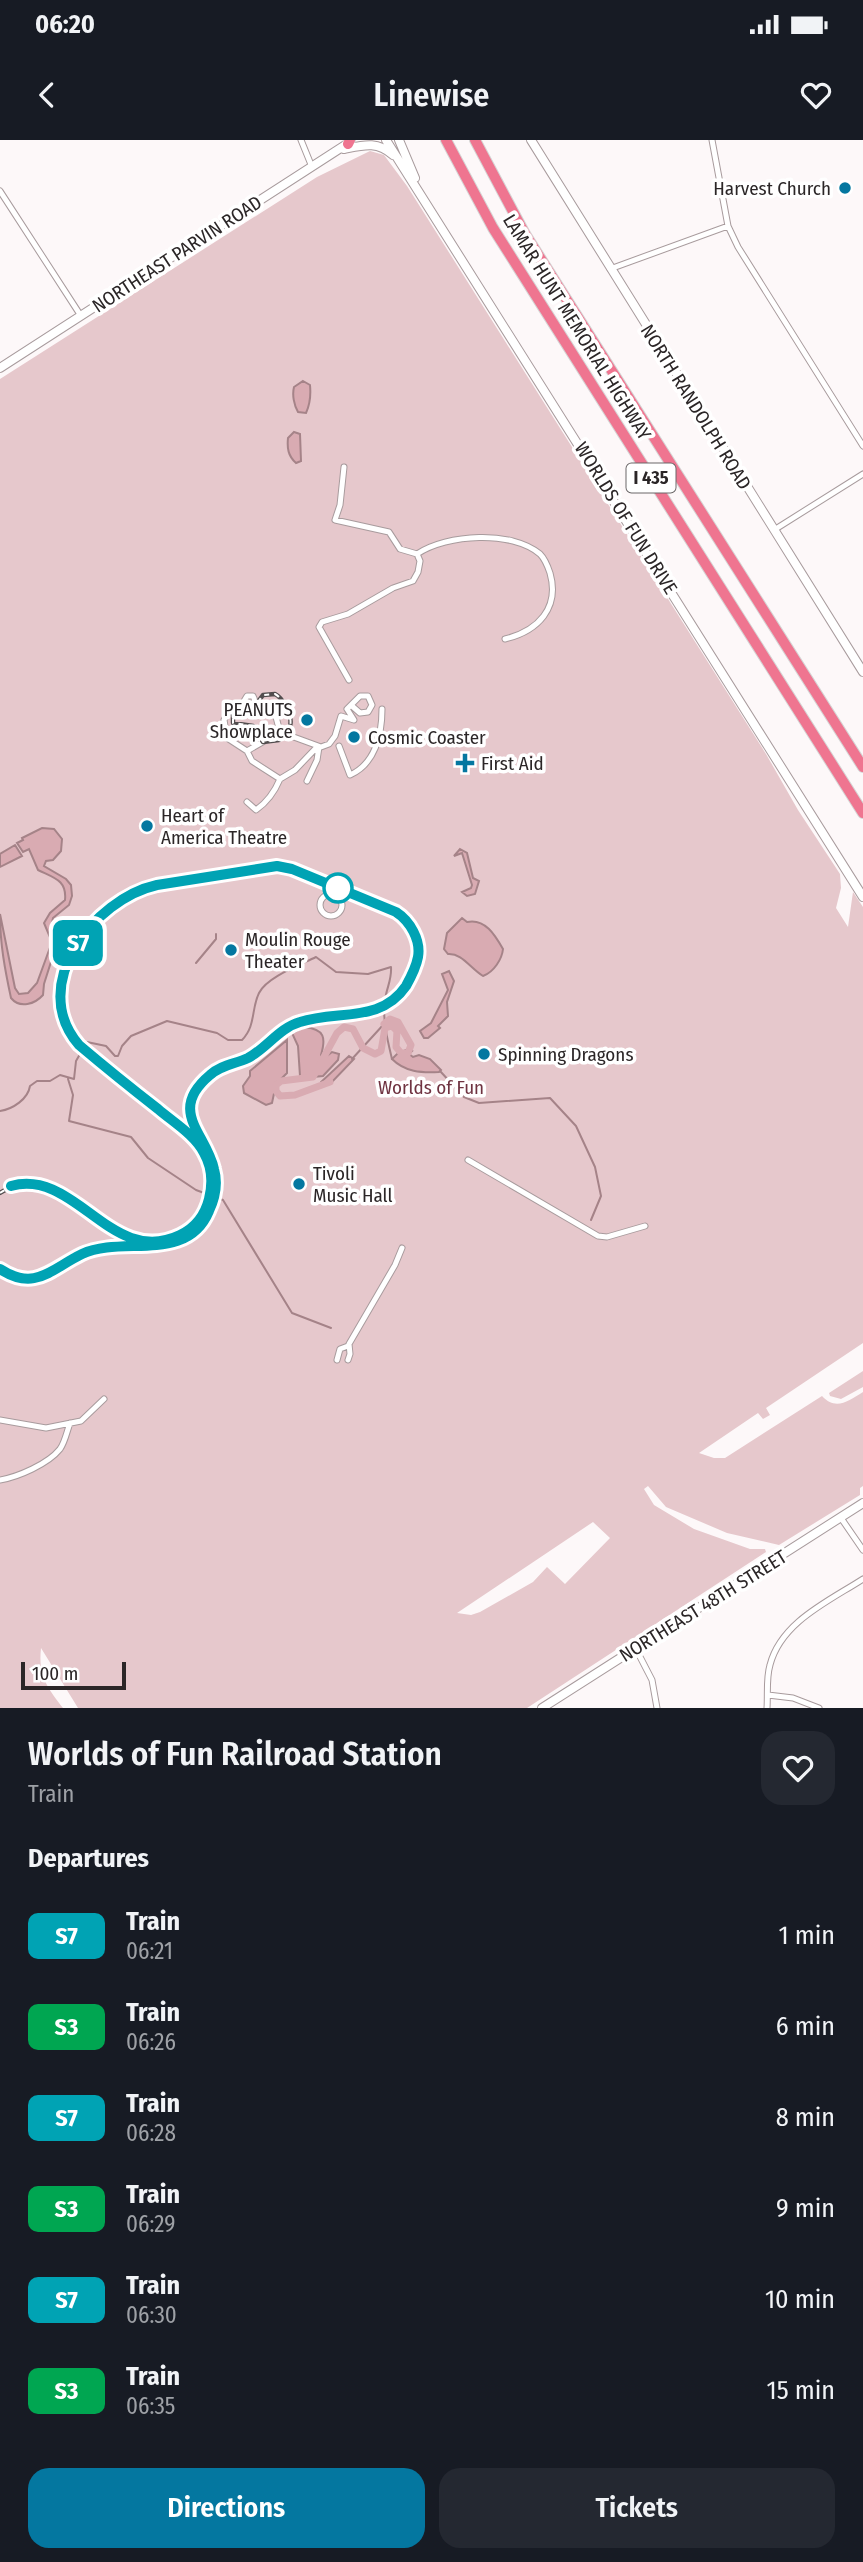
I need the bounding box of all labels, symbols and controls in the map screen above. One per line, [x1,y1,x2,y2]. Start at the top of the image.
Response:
text: 06:20 [35,9,95,40]
icon: back [28,76,66,114]
text: Linewise [374,76,489,114]
icon: heart [797,76,835,114]
place label: Harvest Church [713,177,831,200]
marker: Harvest Church [837,180,853,196]
street label: NORTHEAST PARVIN ROAD [88,191,266,317]
street label: LAMAR HUNT MEMORIAL HIGHWAY [498,210,656,445]
street label: NORTH RANDOLPH ROAD [636,320,756,494]
street label: WORLDS OF FUN DRIVE [570,438,682,598]
road number: I 435 [626,464,676,492]
place label: PEANUTS Showplace [210,698,293,743]
marker: PEANUTS Showplace [299,712,315,728]
place label: Cosmic Coaster [368,726,486,749]
marker: Cosmic Coaster [346,729,362,745]
place label: First Aid [481,752,544,775]
marker: First Aid [455,753,475,773]
place label: Heart of America Theatre [161,804,287,849]
marker: Heart of America Theatre [139,818,155,834]
unlabelled marker [323,873,353,903]
line badge: S7 [46,920,110,966]
place label: Moulin Rouge Theater [245,928,351,973]
text: S7 [67,929,89,957]
marker: Moulin Rouge Theater [223,942,239,958]
place label: Spinning Dragons [498,1043,634,1066]
marker: Spinning Dragons [476,1046,492,1062]
park label: Worlds of Fun [378,1076,484,1099]
place label: Tivoli Music Hall [313,1162,393,1207]
marker: Tivoli Music Hall [291,1176,307,1192]
street label: NORTHEAST 48TH STREET [615,1545,791,1667]
scale bar [21,1659,126,1691]
text: 100 m [32,1662,78,1685]
button: heart [761,1731,835,1805]
text: Worlds of Fun Railroad Station [28,1734,442,1774]
text: Train [28,1780,74,1808]
text: Departures [28,1843,149,1874]
text: Train [126,1906,180,1937]
text: 1 min [779,1920,835,1951]
text: S7 [55,1922,78,1950]
text: 06:21 [126,1937,173,1965]
text: Train [126,1997,180,2028]
text: 6 min [776,2011,835,2042]
text: S3 [55,2013,78,2041]
text: 06:26 [126,2028,176,2056]
text: Train [126,2088,180,2119]
text: 8 min [776,2102,835,2133]
text: S7 [55,2104,78,2132]
text: 06:28 [126,2119,176,2147]
text: Train [126,2179,180,2210]
text: 9 min [776,2193,835,2224]
text: S3 [55,2195,78,2223]
text: 06:29 [126,2210,175,2238]
text: Train [126,2270,180,2301]
text: 10 min [765,2284,835,2315]
text: S7 [55,2286,78,2314]
text: 06:30 [126,2301,177,2329]
text: Train [126,2361,180,2392]
text: 15 min [767,2375,835,2406]
text: S3 [55,2377,78,2405]
text: 06:35 [126,2392,175,2420]
button: Directions [28,2468,425,2548]
button: Tickets [439,2468,835,2548]

